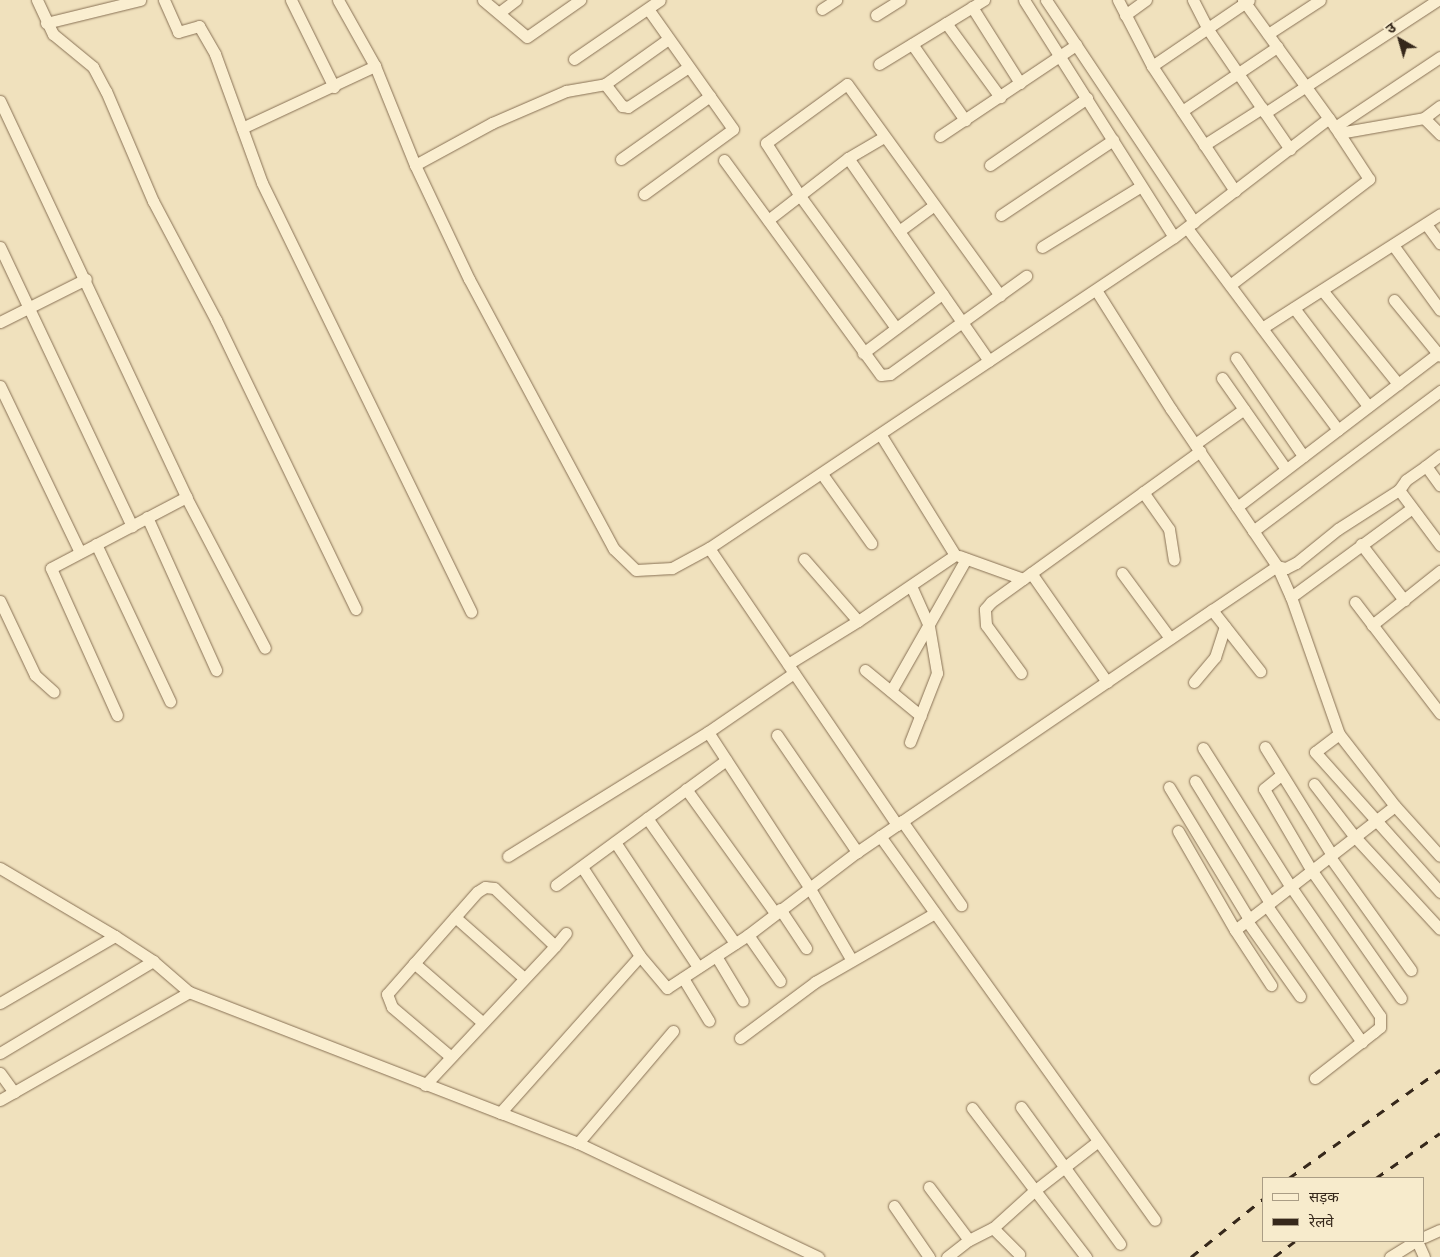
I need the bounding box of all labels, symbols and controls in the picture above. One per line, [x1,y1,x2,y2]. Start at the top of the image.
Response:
north arrow [1375,15,1425,65]
text: उ [1381,18,1400,39]
legend [1262,1177,1425,1242]
text: सड़क [1309,1186,1339,1207]
text: रेलवे [1309,1211,1334,1232]

